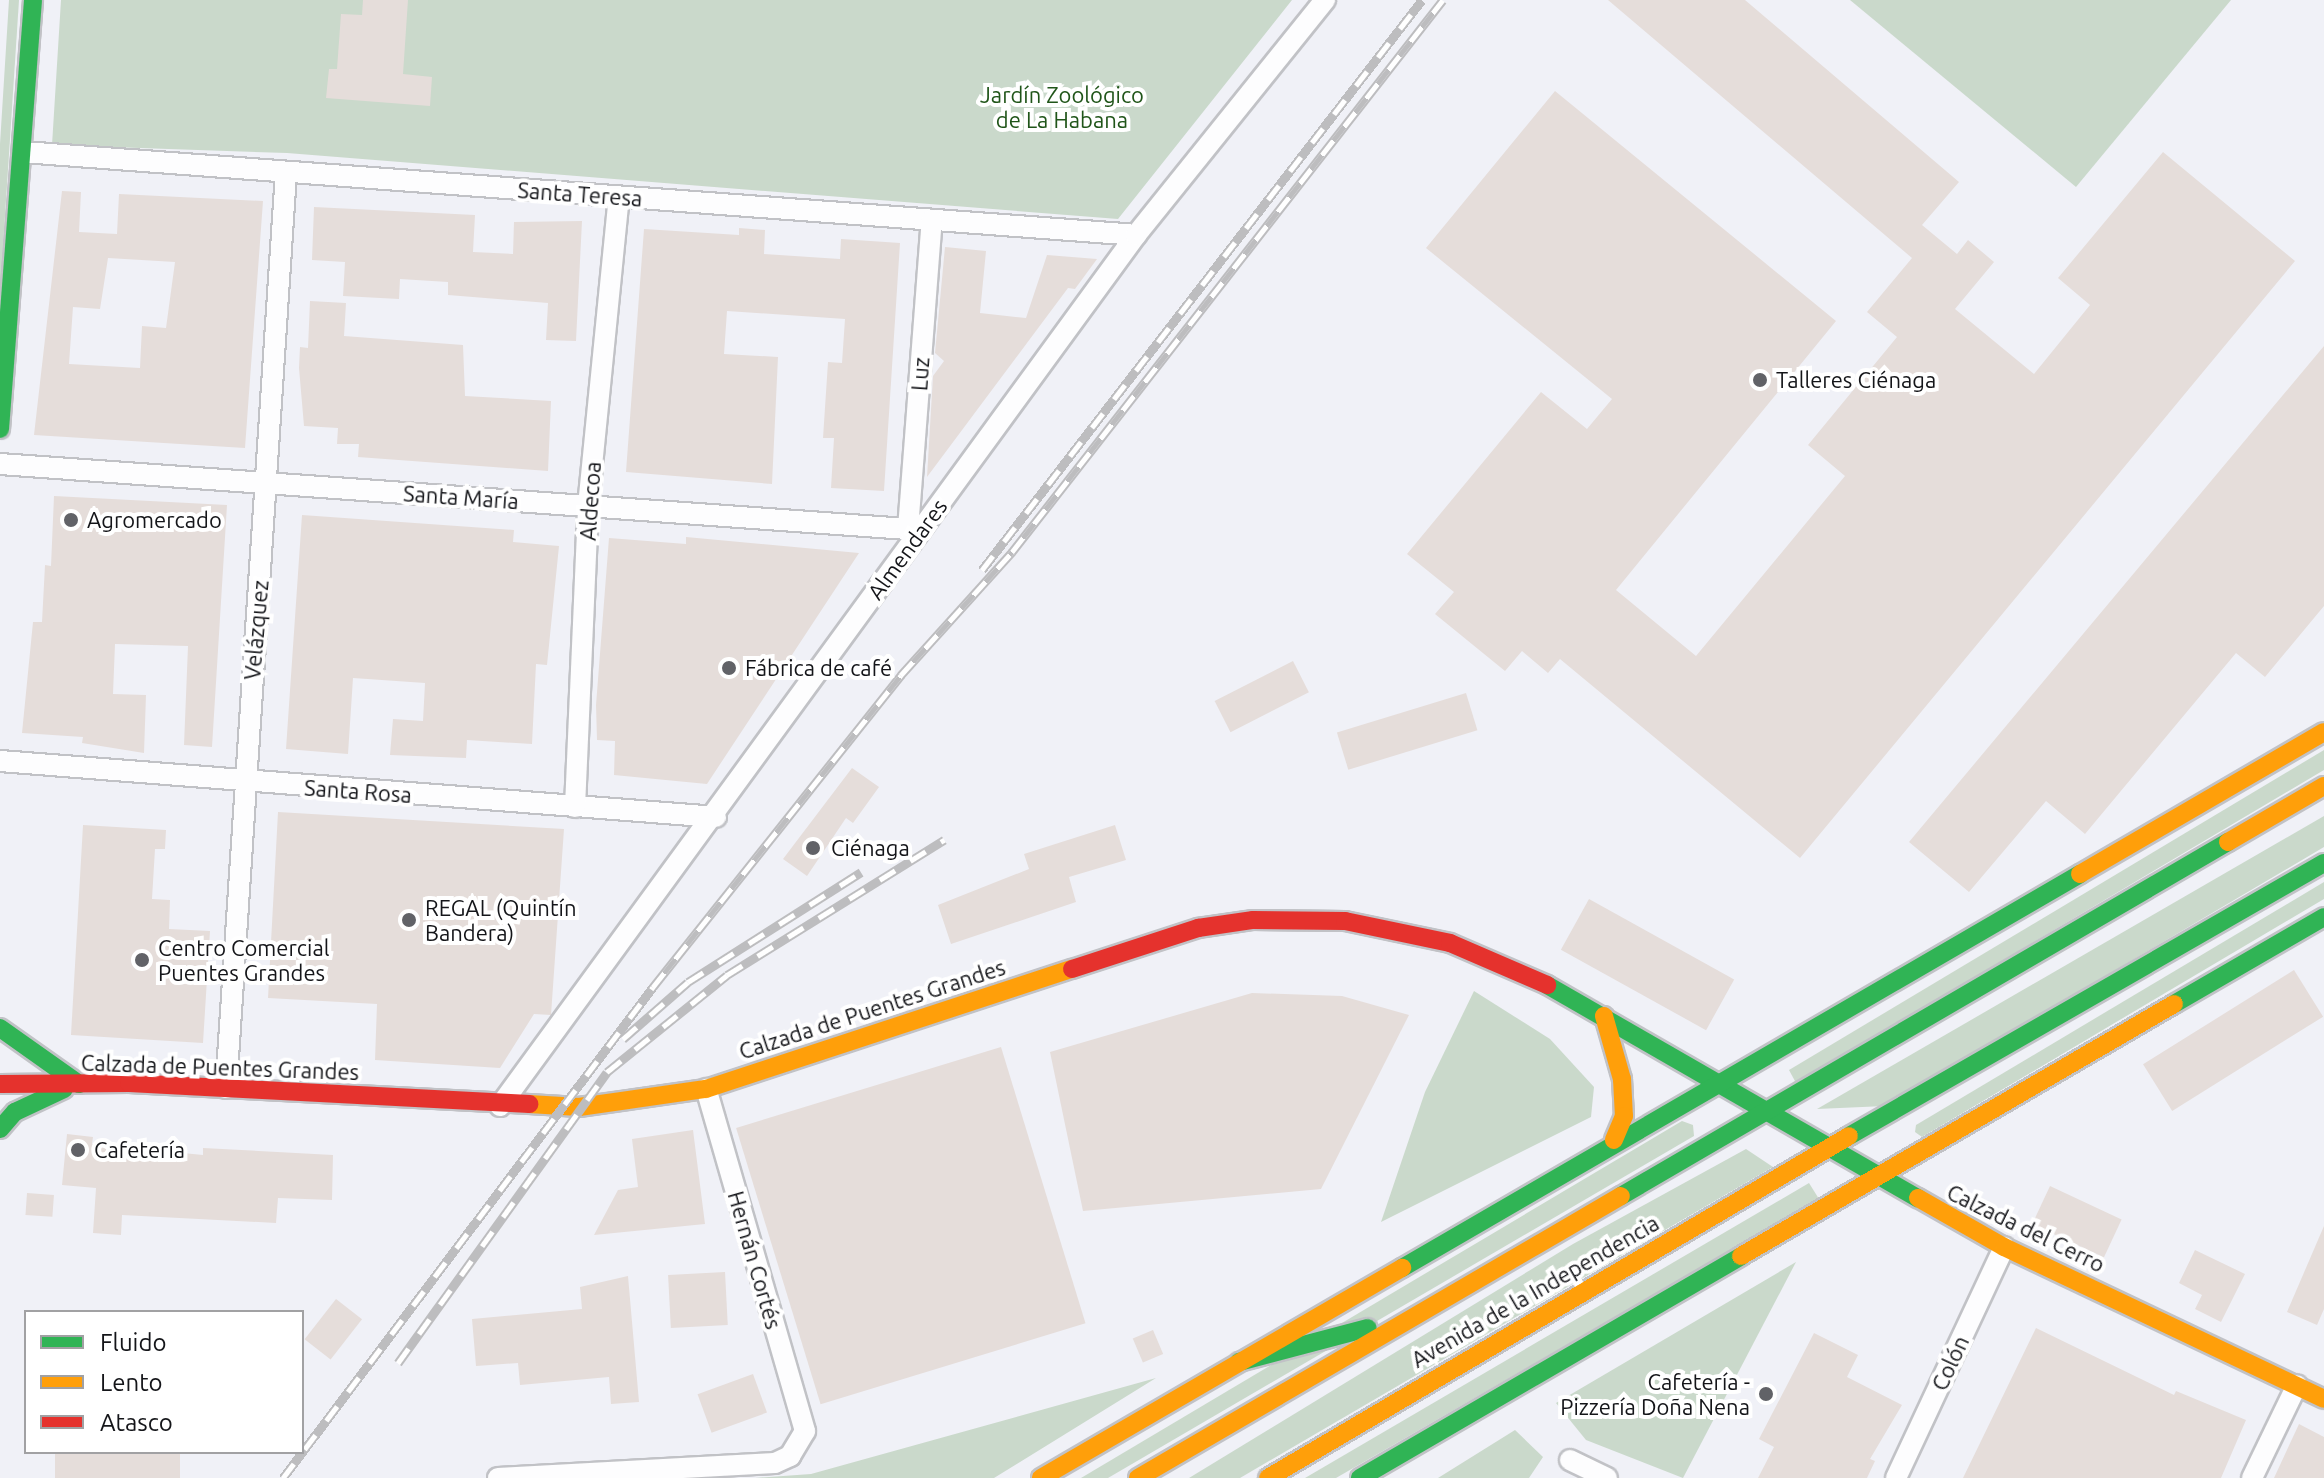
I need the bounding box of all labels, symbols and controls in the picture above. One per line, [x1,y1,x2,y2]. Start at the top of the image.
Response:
park label: Jardín Zoológico de La Habana [980,81,1144,132]
street label: Santa Teresa [517,176,643,212]
street label: Luz [906,356,934,392]
place label: Talleres Ciénaga [1776,367,1936,393]
marker: Talleres Ciénaga [1751,371,1769,389]
street label: Aldecoa [574,460,606,542]
street label: Santa María [402,480,520,514]
street label: Almendares [862,494,952,604]
place label: Agromercado [87,507,222,533]
marker: Agromercado [62,511,80,529]
street label: Velázquez [238,579,274,681]
place label: Fábrica de café [745,655,892,681]
marker: Fábrica de café [720,659,738,677]
street label: Santa Rosa [303,774,413,808]
place label: Ciénaga [831,835,910,861]
marker: Ciénaga [802,837,824,859]
place label: REGAL (Quintín Bandera) [425,894,576,946]
marker: REGAL (Quintín Bandera) [400,911,418,929]
place label: Centro Comercial Puentes Grandes [158,934,329,986]
marker: Centro Comercial Puentes Grandes [133,951,151,969]
street label: Calzada de Puentes Grandes [736,953,1008,1065]
street label: Calzada de Puentes Grandes [80,1049,360,1085]
place label: Cafetería [94,1137,185,1163]
marker: Cafetería [69,1141,87,1159]
street label: Calzada del Cerro [1943,1178,2109,1278]
street label: Hernán Cortés [723,1188,787,1332]
street label: Avenida de la Independencia [1407,1209,1663,1373]
legend [24,1310,304,1454]
text: Fluido [100,1329,167,1356]
street label: Colón [1926,1331,1974,1395]
place label: Cafetería - Pizzería Doña Nena [1560,1368,1750,1420]
text: Lento [100,1369,163,1396]
marker: Cafetería - Pizzería Doña Nena [1757,1385,1775,1403]
text: Atasco [100,1409,173,1436]

